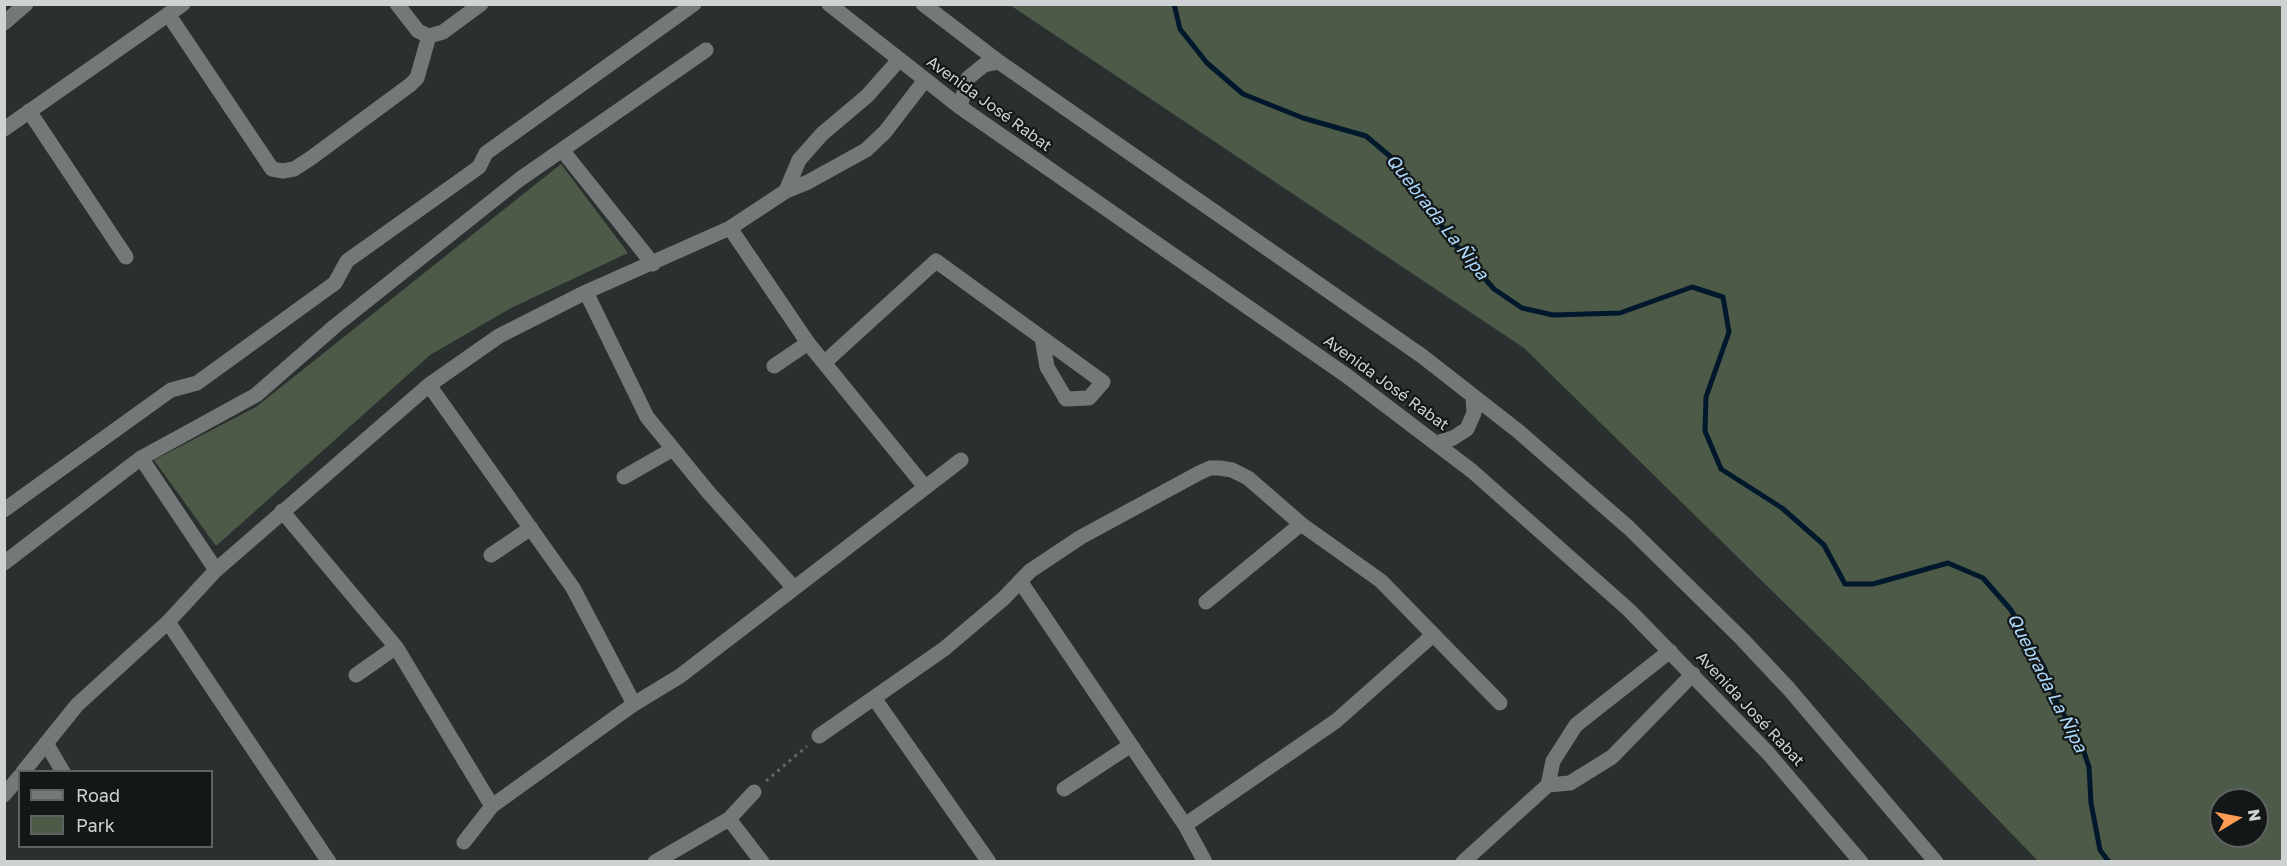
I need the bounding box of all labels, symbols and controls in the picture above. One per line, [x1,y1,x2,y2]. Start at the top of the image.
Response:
street label: Avenida José Rabat [923,52,1055,156]
water label: Quebrada La Ñipa [1381,150,1493,284]
street label: Avenida José Rabat [1320,331,1452,435]
water label: Quebrada La Ñipa [2003,610,2091,756]
street label: Avenida José Rabat [1692,648,1808,770]
legend [18,770,213,848]
text: Road [76,784,120,806]
north arrow [2209,788,2269,848]
text: N [2244,807,2266,823]
text: Park [76,814,115,836]

